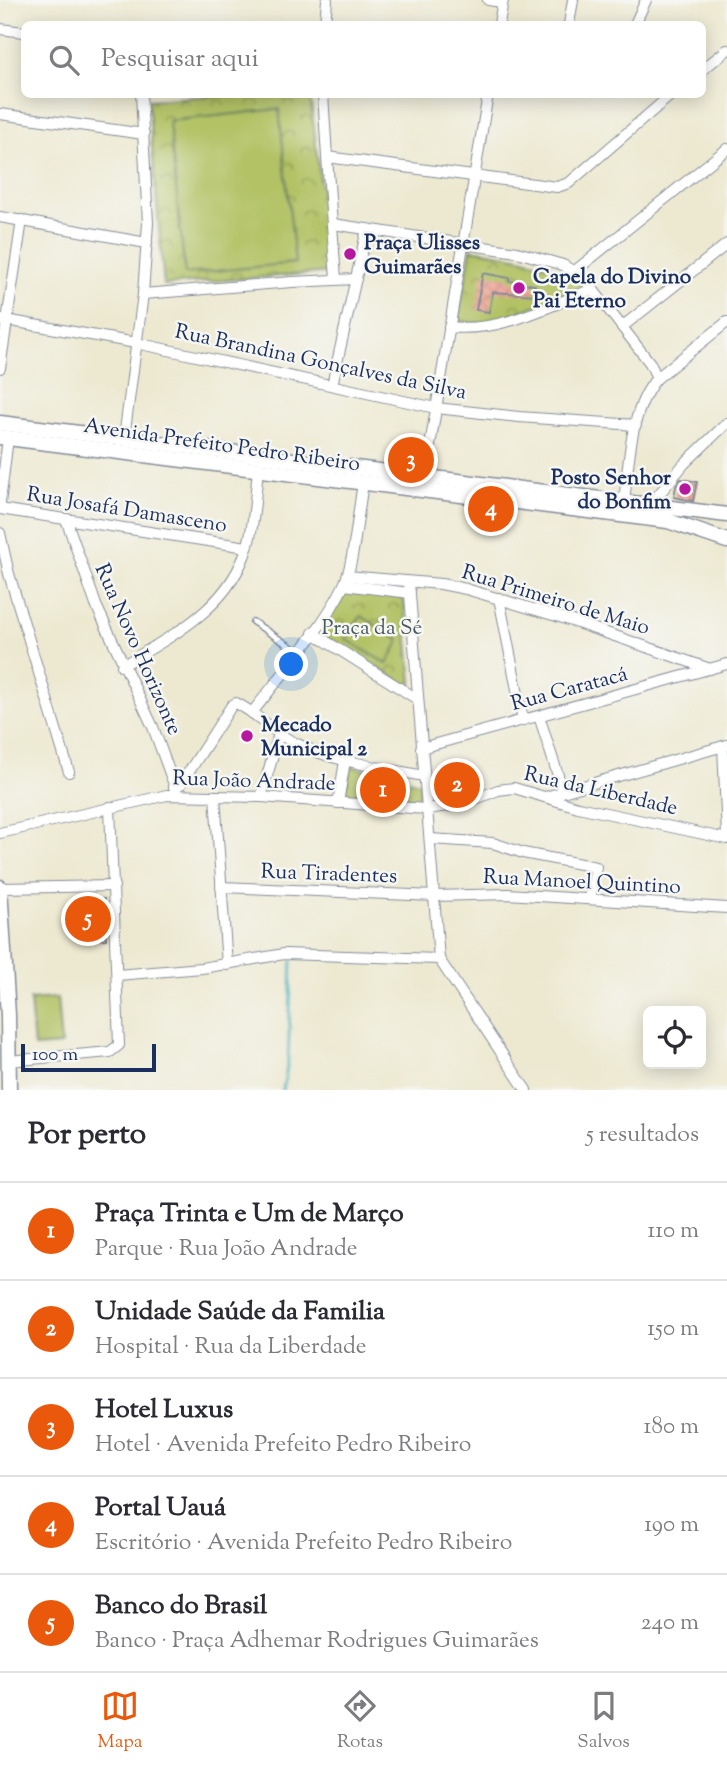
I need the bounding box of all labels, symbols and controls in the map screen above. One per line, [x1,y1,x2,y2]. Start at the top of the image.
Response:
search box [21,21,706,98]
icon: search [45,41,83,79]
text: Pesquisar aqui [101,41,259,78]
place label: Praça Ulisses Guimarães [364,229,480,283]
marker: Praça Ulisses Guimarães [342,246,358,262]
place label: Capela do Divino Pai Eterno [533,263,692,317]
marker: Capela do Divino Pai Eterno [511,280,527,296]
street label: Rua Brandina Gonçalves da Silva [172,317,469,409]
street label: Avenida Prefeito Pedro Ribeiro [82,412,362,480]
pin: 3 [388,434,434,486]
place label: Posto Senhor do Bonfim [551,464,672,518]
street label: Rua Josafá Damasceno [24,480,229,542]
marker: Posto Senhor do Bonfim [677,481,693,497]
pin: 4 [468,483,514,535]
street label: Rua Primeiro de Maio [458,558,653,644]
street label: Rua Novo Horizonte [86,559,188,740]
park label: Praça da Sé [322,614,422,644]
your location [274,647,308,681]
street label: Rua Caratacá [508,660,632,720]
place label: Mecado Municipal 2 [261,711,367,765]
marker: Mecado Municipal 2 [239,728,255,744]
pin: 2 [434,759,480,811]
street label: Rua da Liberdade [521,760,680,824]
street label: Rua João Andrade [172,764,336,800]
pin: 1 [360,764,406,816]
street label: Rua Tiradentes [260,858,398,892]
street label: Rua Manoel Quintino [482,863,682,903]
pin: 5 [65,893,111,945]
map controls [643,1006,706,1069]
button: locate [643,1006,706,1069]
scale bar [21,1041,156,1073]
text: 100 m [32,1042,78,1069]
text: Por perto [28,1114,146,1157]
text: 5 resultados [586,1119,699,1152]
text: Praça Trinta e Um de Março [95,1196,404,1233]
text: 1 [47,1215,55,1248]
text: 110 m [648,1215,699,1248]
text: Parque · Rua João Andrade [95,1233,358,1266]
text: Unidade Saúde da Familia [95,1294,385,1331]
text: 2 [46,1313,56,1346]
text: 150 m [647,1313,699,1346]
text: Hospital · Rua da Liberdade [95,1331,366,1364]
text: Hotel Luxus [95,1392,233,1429]
text: 3 [46,1411,56,1444]
text: 180 m [644,1411,699,1444]
text: Hotel · Avenida Prefeito Pedro Ribeiro [95,1429,471,1462]
text: Portal Uauá [95,1490,226,1527]
text: 4 [45,1509,57,1542]
text: 190 m [644,1509,699,1542]
text: Escritório · Avenida Prefeito Pedro Ribeiro [95,1527,512,1560]
text: Banco do Brasil [95,1588,267,1625]
text: 5 [47,1607,55,1640]
text: 240 m [641,1607,699,1640]
text: Banco · Praça Adhemar Rodrigues Guimarães [95,1625,539,1658]
tab: Mapa [97,1687,143,1756]
tab: Rotas [337,1687,383,1756]
tab: Salvos [577,1687,630,1756]

